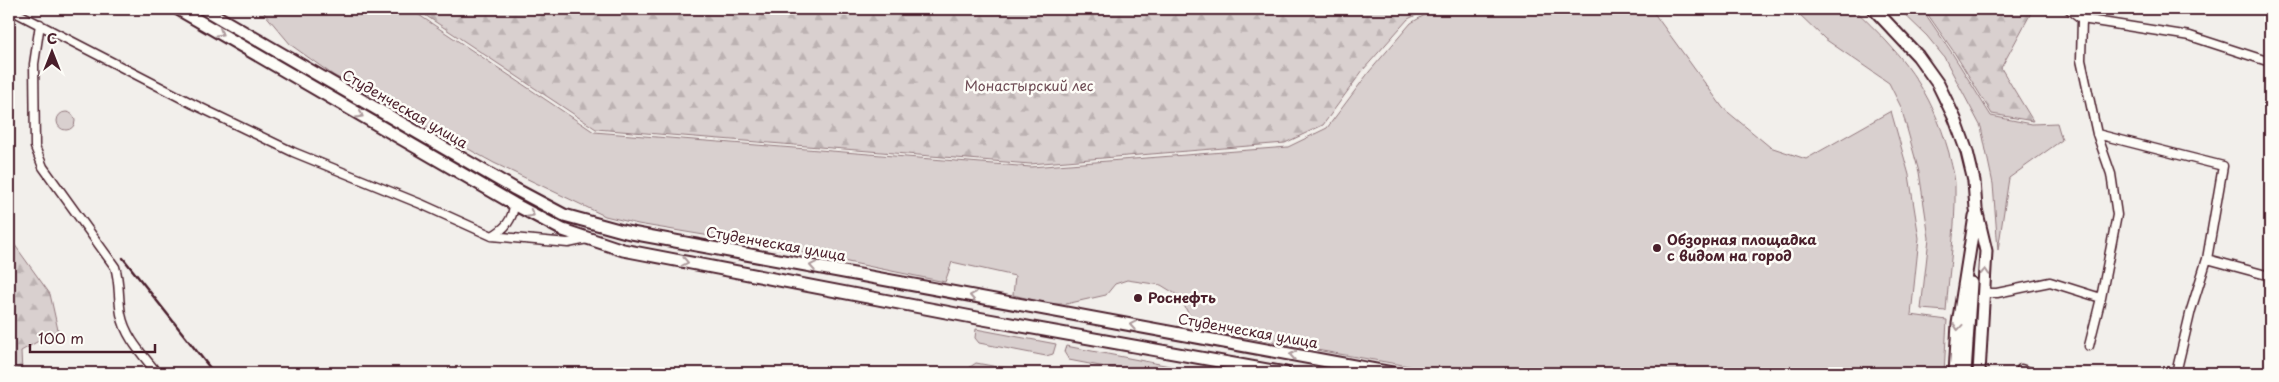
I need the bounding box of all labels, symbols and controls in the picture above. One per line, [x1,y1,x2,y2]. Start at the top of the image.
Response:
one-way arrow [214,27,223,37]
north arrow [28,28,78,78]
text: С [47,28,57,49]
street label: Студенческая улица [339,64,472,153]
park label: Монастырский лес [965,75,1094,96]
one-way arrow [355,108,364,118]
one-way arrow [526,208,535,218]
street label: Студенческая улица [704,221,848,266]
place label: Обзорная площадка с видом на город [1667,229,1817,266]
marker: Обзорная площадка с видом на город [1651,242,1663,254]
one-way arrow [681,256,690,266]
one-way arrow [809,262,818,272]
one-way arrow [1979,268,1990,276]
place label: Роснефть [1148,287,1216,308]
one-way arrow [969,291,978,301]
marker: Роснефть [1132,292,1144,304]
street label: Студенческая улица [1176,308,1320,353]
one-way arrow [1129,321,1137,331]
scale bar [30,322,155,354]
one-way arrow [1953,323,1964,331]
text: 100 m [38,326,84,349]
one-way arrow [1288,350,1297,360]

